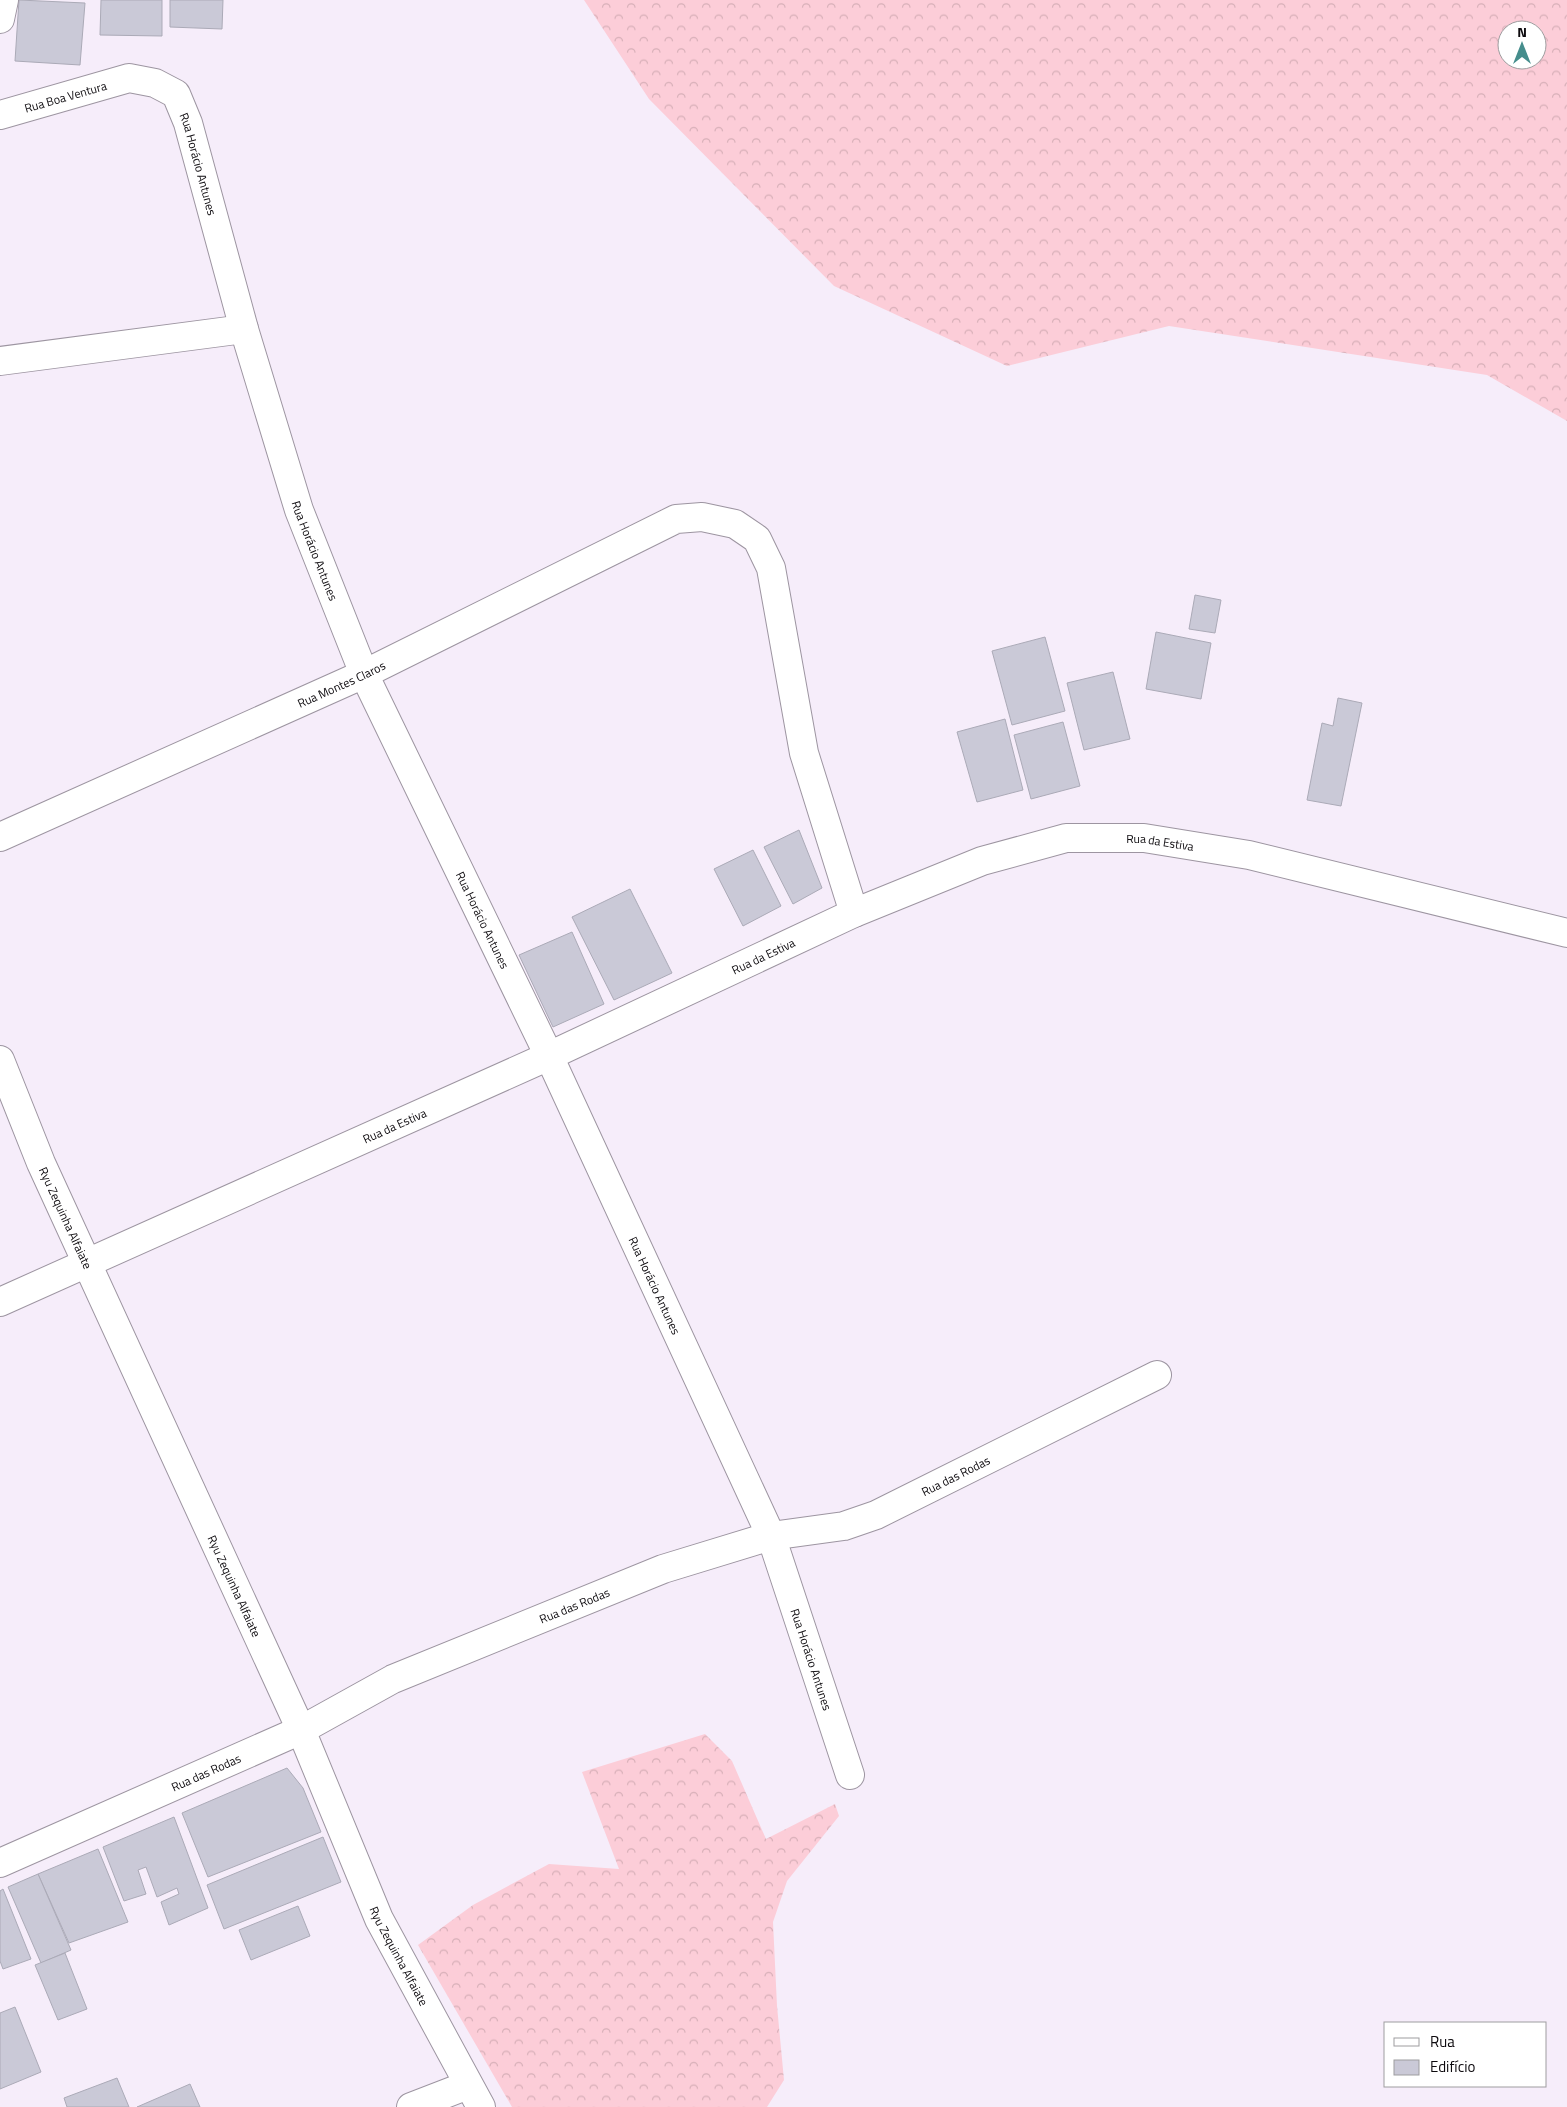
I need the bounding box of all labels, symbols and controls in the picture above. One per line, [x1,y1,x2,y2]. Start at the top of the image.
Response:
north arrow [1497,20,1547,70]
text: N [1517,21,1527,42]
street label: Rua Boa Ventura [22,75,109,117]
street label: Rua Horácio Antunes [175,109,222,218]
street label: Rua Horácio Antunes [287,498,344,604]
street label: Rua Montes Claros [294,655,389,712]
street label: Rua da Estiva [1126,829,1195,855]
street label: Rua Horácio Antunes [451,868,515,972]
street label: Rua da Estiva [728,933,798,979]
street label: Rua da Estiva [359,1103,429,1148]
street label: Ryu Zequinha Alfaiate [34,1164,98,1272]
street label: Rua Horácio Antunes [624,1233,686,1338]
street label: Rua das Rodas [918,1450,993,1501]
street label: Ryu Zequinha Alfaiate [203,1532,267,1640]
street label: Rua das Rodas [536,1582,613,1628]
street label: Rua Horácio Antunes [786,1606,838,1713]
street label: Rua das Rodas [168,1748,244,1796]
street label: Ryu Zequinha Alfaiate [365,1903,434,2009]
legend [1384,2022,1547,2087]
text: Rua [1430,2030,1455,2053]
text: Edifício [1430,2055,1475,2078]

